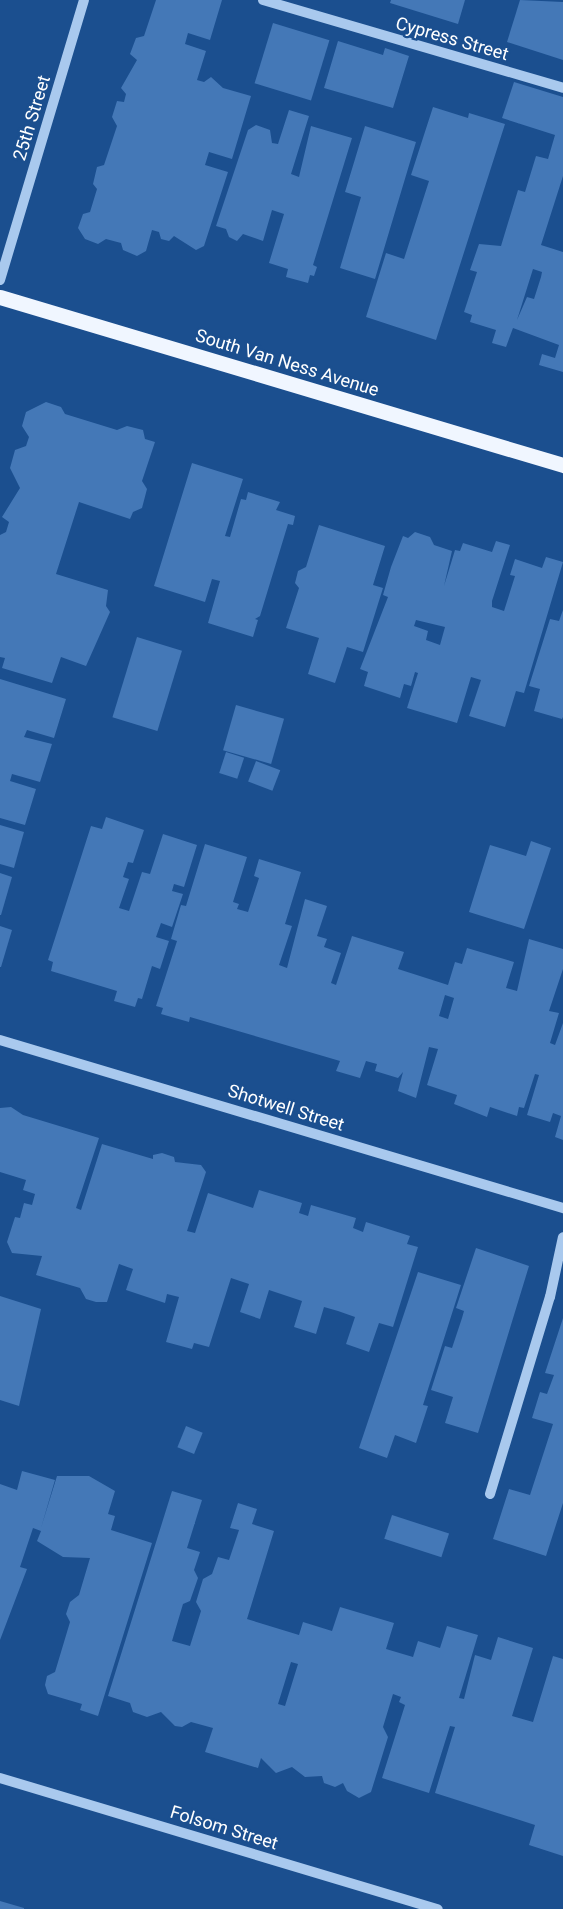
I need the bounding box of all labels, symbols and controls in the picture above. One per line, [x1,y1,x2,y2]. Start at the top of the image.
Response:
street label: Cypress Street [393,13,511,65]
street label: 25th Street [9,73,55,163]
street label: South Van Ness Avenue [193,325,381,401]
street label: Shotwell Street [225,1080,347,1136]
street label: Folsom Street [167,1801,281,1855]

